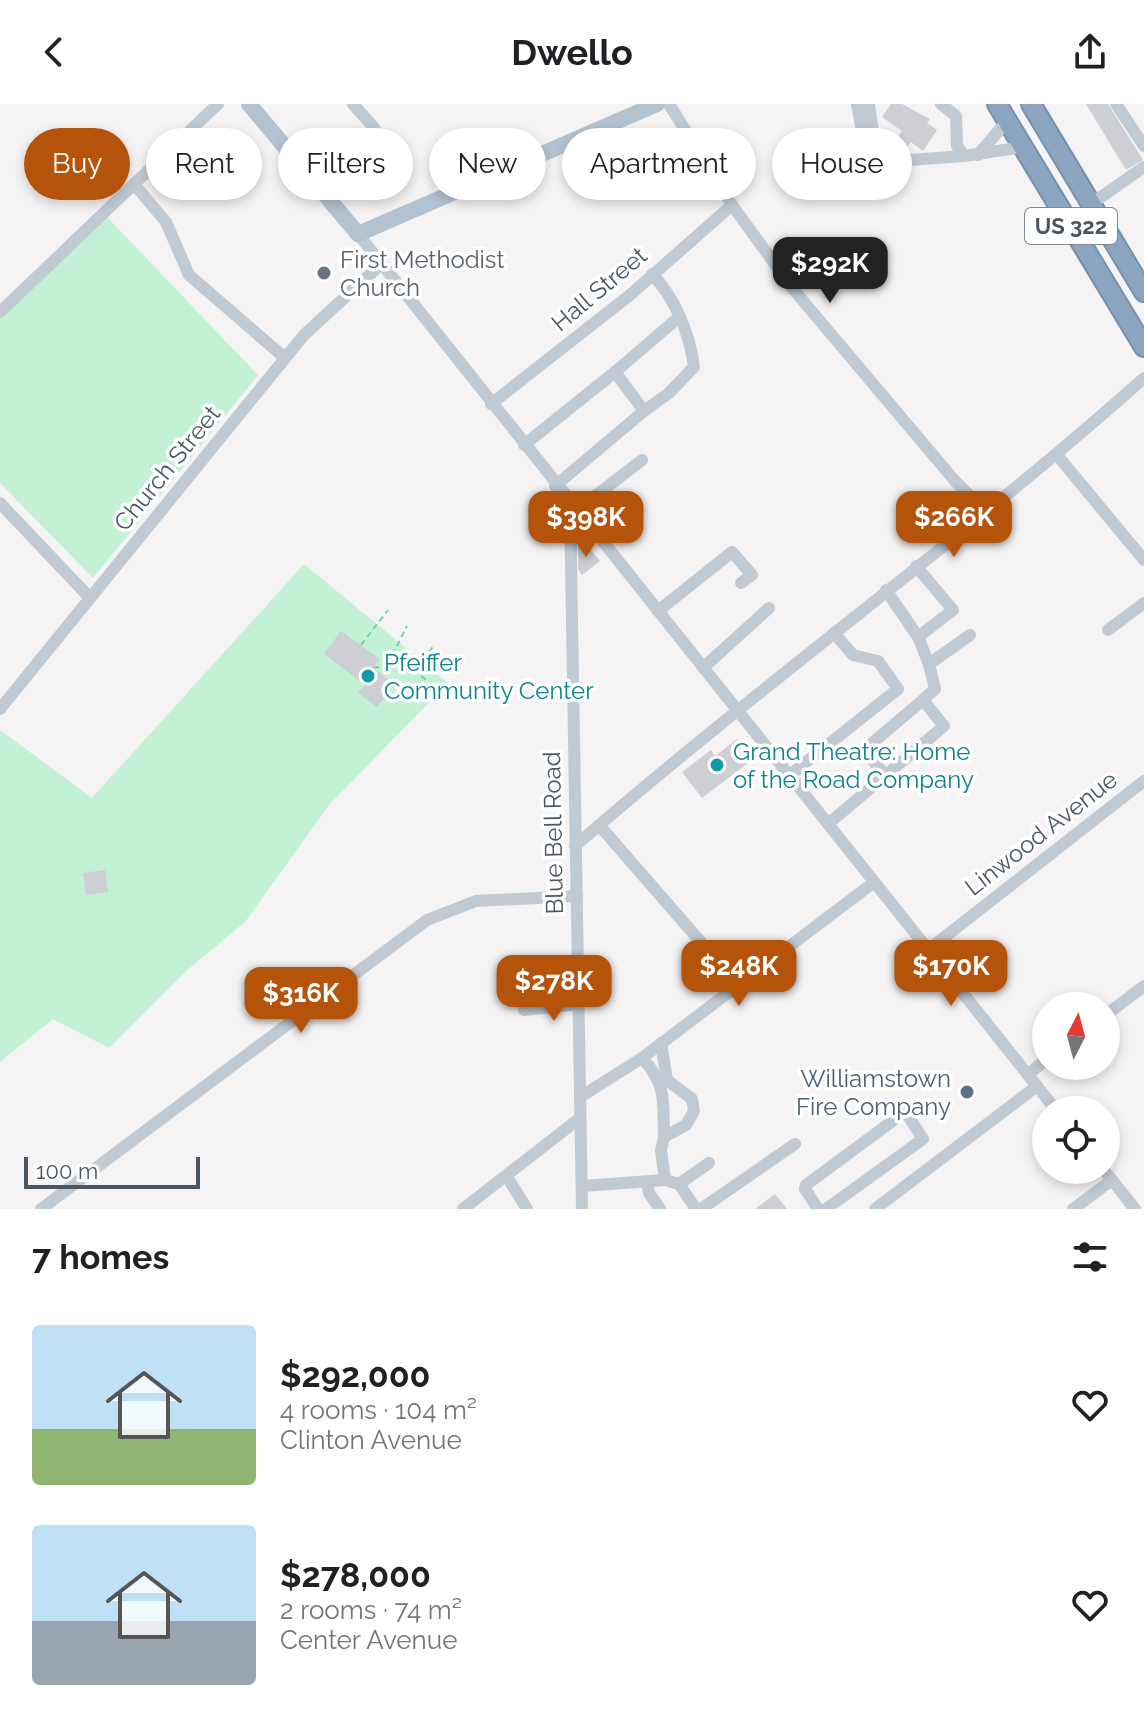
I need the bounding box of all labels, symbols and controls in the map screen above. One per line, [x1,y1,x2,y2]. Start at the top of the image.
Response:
icon: back [32,30,76,74]
icon: share [1068,30,1112,74]
text: Dwello [511,31,633,73]
chip: Buy [24,128,130,200]
chip: Rent [146,128,262,200]
chip: Filters [278,128,413,200]
chip: New [429,128,546,200]
chip: Apartment [562,128,756,200]
chip: House [772,128,912,200]
road number: US 322 [1025,208,1117,244]
pin: $292K [774,237,886,305]
street label: Hall Street [545,241,653,337]
place label: First Methodist Church [340,245,504,302]
text: $292K [791,248,869,278]
marker: First Methodist Church [315,264,333,282]
street label: Church Street [108,400,226,536]
pin: $398K [530,491,642,559]
pin: $266K [898,491,1010,559]
text: $398K [546,502,626,532]
text: $266K [914,502,994,532]
place label: Pfeiffer Community Center [384,648,594,705]
marker: Pfeiffer Community Center [359,667,377,685]
place label: Grand Theatre: Home of the Road Company [733,737,974,794]
street label: Blue Bell Road [537,751,569,915]
marker: Grand Theatre: Home of the Road Company [708,756,726,774]
street label: Linwood Avenue [959,765,1123,901]
pin: $248K [683,940,795,1008]
pin: $170K [895,940,1007,1008]
text: $248K [699,951,779,981]
text: $170K [912,951,990,981]
pin: $278K [498,955,610,1023]
text: $278K [515,966,593,996]
pin: $316K [245,967,357,1035]
text: $316K [263,978,339,1008]
north arrow [1032,992,1120,1080]
map controls [1032,992,1120,1184]
place label: Williamstown Fire Company [796,1064,951,1121]
marker: Williamstown Fire Company [958,1083,976,1101]
button: locate [1032,1096,1120,1184]
scale bar [24,1153,200,1189]
text: 100 m [36,1158,98,1184]
icon: filters [1068,1235,1112,1279]
text: 7 homes [32,1237,169,1277]
text: $292,000 [280,1355,430,1395]
icon: home [96,1357,192,1453]
icon: heart [1068,1383,1112,1427]
text: 4 rooms · 104 m² [280,1395,477,1425]
text: Clinton Avenue [280,1425,462,1455]
text: $278,000 [280,1555,431,1595]
icon: home [96,1557,192,1653]
icon: heart [1068,1583,1112,1627]
text: 2 rooms · 74 m² [280,1595,462,1625]
text: Center Avenue [280,1625,457,1655]

